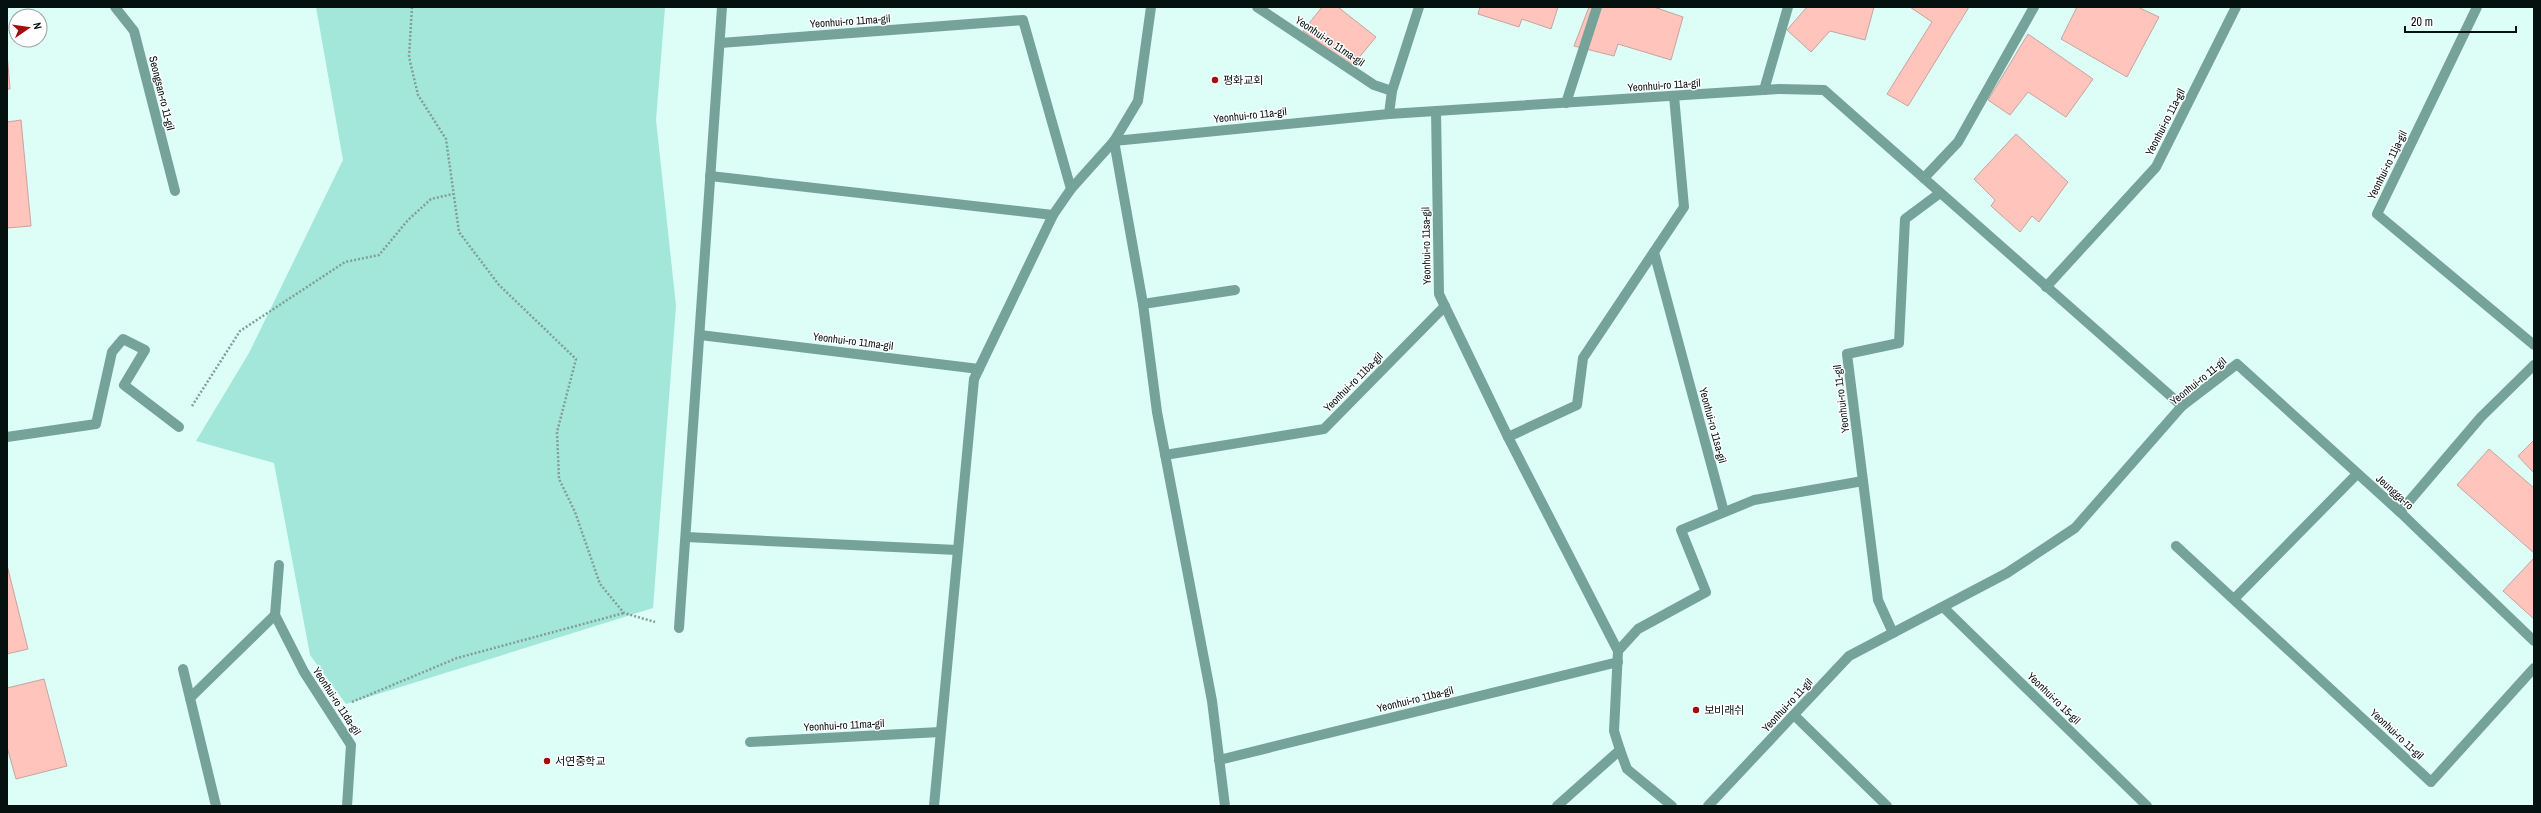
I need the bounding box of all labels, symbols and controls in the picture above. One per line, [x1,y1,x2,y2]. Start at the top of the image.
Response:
north arrow [8,8,48,48]
scale bar [2405,8,2516,34]
street label: Yeonhui-ro 11ma-gil [809,11,891,31]
street label: Yeonhui-ro 11ma-gil [1293,13,1367,69]
text: 20 m [2411,14,2433,30]
text: N [30,21,45,30]
street label: Seongsan-ro 11-gil [146,54,178,132]
place label: 평화교회 [1223,73,1263,87]
marker: 평화교회 [1210,75,1220,85]
street label: Yeonhui-ro 11a-gil [1627,75,1701,95]
street label: Yeonhui-ro 11a-gil [2142,86,2188,158]
street label: Yeonhui-ro 11a-gil [1213,104,1287,126]
street label: Yeonhui-ro 11ja-gil [2364,128,2410,202]
street label: Yeonhui-ro 11sa-gil [1418,207,1434,285]
street label: Yeonhui-ro 11ma-gil [812,329,894,353]
street label: Yeonhui-ro 11ba-gil [1320,349,1386,415]
street label: Yeonhui-ro 11-gil [2167,354,2229,408]
street label: Yeonhui-ro 11-gil [1830,364,1852,434]
street label: Yeonhui-ro 11sa-gil [1696,386,1730,464]
street label: Jeungga-ro [2373,472,2417,512]
street label: Yeonhui-ro 11da-gil [310,664,364,738]
street label: Yeonhui-ro 15-gil [2024,669,2084,727]
street label: Yeonhui-ro 11-gil [1759,675,1815,735]
street label: Yeonhui-ro 11ba-gil [1375,683,1455,715]
place label: 보비래쉬 [1704,703,1744,717]
marker: 보비래쉬 [1691,705,1701,715]
street label: Yeonhui-ro 11-gil [2367,706,2427,762]
street label: Yeonhui-ro 11ma-gil [803,716,885,734]
place label: 서연중학교 [555,754,606,768]
marker: 서연중학교 [542,756,552,766]

